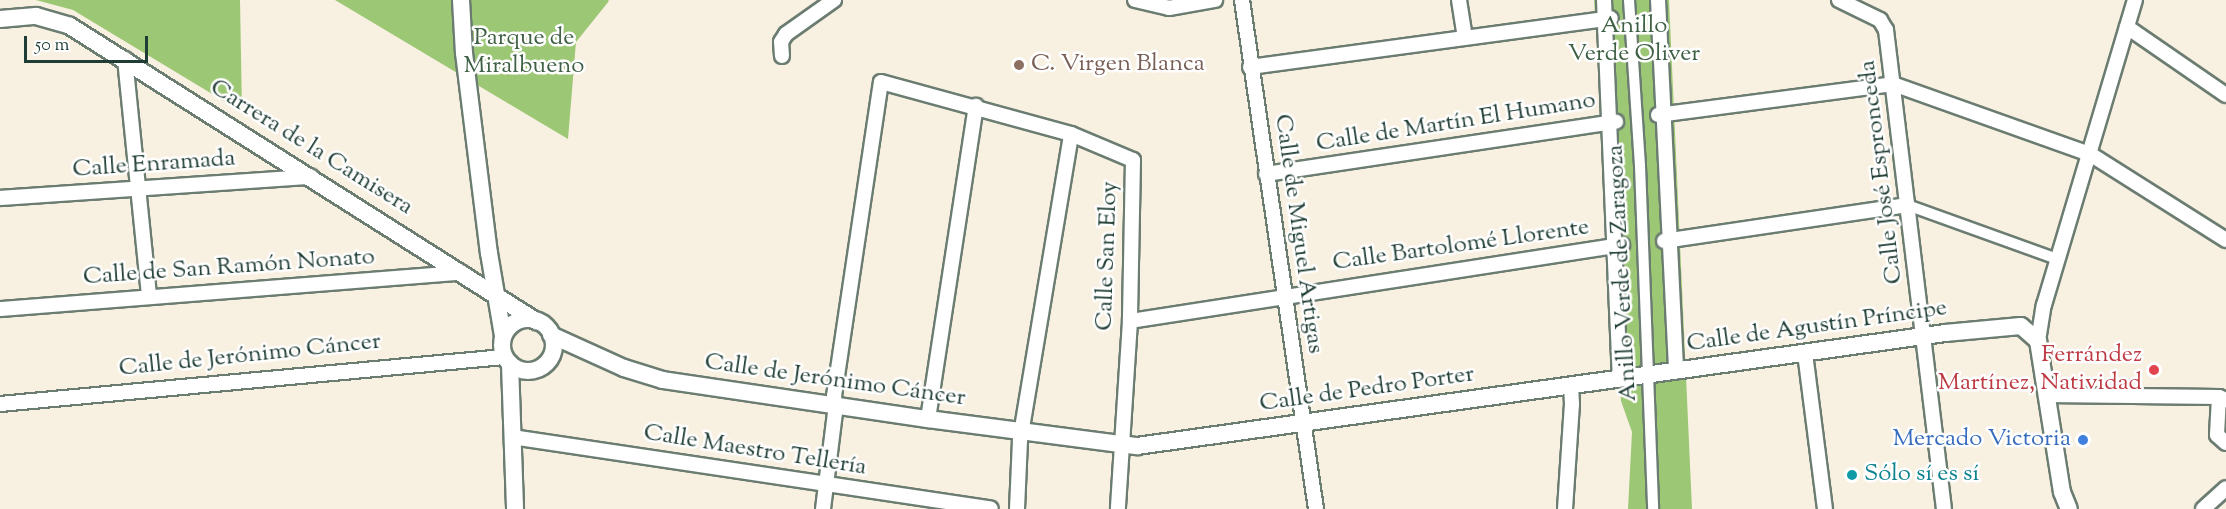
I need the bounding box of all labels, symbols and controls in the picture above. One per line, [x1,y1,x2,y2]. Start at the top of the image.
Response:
park label: Anillo Verde Oliver [1568,13,1700,69]
scale bar [27,24,152,62]
park label: Parque de Miralbueno [464,25,584,81]
text: 50 m [35,33,69,59]
place label: C. Virgen Blanca [1031,51,1205,79]
marker: C. Virgen Blanca [1012,58,1026,72]
street label: Calle José Espronceda [1854,58,1910,286]
street label: Carrera de la Camisera [204,74,418,222]
street label: Calle de Martín El Humano [1314,87,1598,159]
street label: Calle de Miguel Artigas [1267,112,1329,356]
street label: Anillo Verde de Zaragoza [1602,144,1644,402]
street label: Calle Enramada [72,145,236,185]
street label: Calle San Eloy [1091,181,1125,331]
street label: Calle Bartolomé Llorente [1331,214,1591,278]
street label: Calle de San Ramón Nonato [82,243,376,293]
street label: Calle de Agustín Príncipe [1685,294,1949,360]
street label: Calle de Jerónimo Cáncer [118,328,382,384]
place label: Ferrández Martínez, Natividad [1938,342,2142,398]
street label: Calle de Jerónimo Cáncer [703,348,967,414]
street label: Calle de Pedro Porter [1258,361,1476,419]
marker: Ferrández Martínez, Natividad [2147,363,2161,377]
street label: Calle Maestro Tellería [641,419,869,483]
place label: Mercado Victoria [1892,426,2071,454]
marker: Mercado Victoria [2076,433,2090,447]
place label: Sólo sí es sí [1864,461,1979,489]
marker: Sólo sí es sí [1845,468,1859,482]

